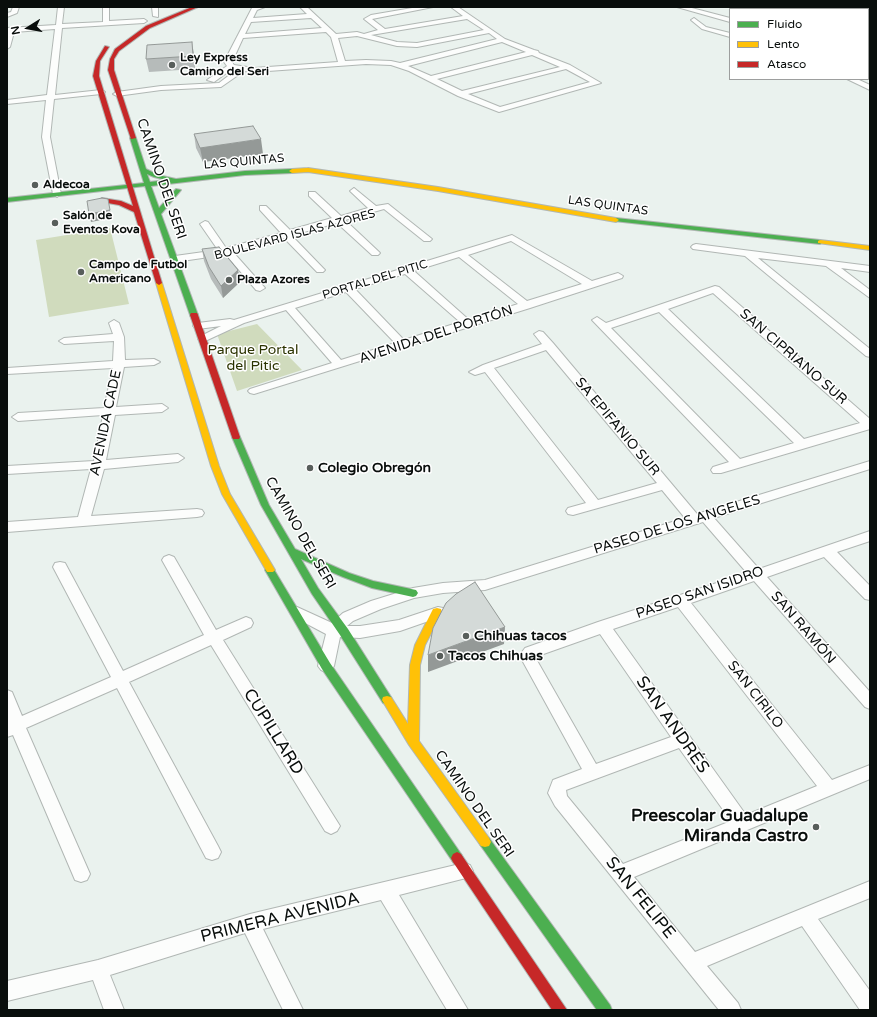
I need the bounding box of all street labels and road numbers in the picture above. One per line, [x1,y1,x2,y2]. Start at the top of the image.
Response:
street label: CAMINO DEL SERI [132,116,190,242]
street label: LAS QUINTAS [203,151,285,173]
street label: LAS QUINTAS [567,193,649,219]
street label: BOULEVARD ISLAS AZORES [213,207,377,263]
street label: PORTAL DEL PITIC [321,257,429,303]
street label: AVENIDA DEL PORTÓN [357,302,515,368]
street label: SAN CIPRIANO SUR [736,306,850,408]
street label: AVENIDA CADE [87,369,125,477]
street label: SA EPIFANIO SUR [571,375,663,479]
street label: CAMINO DEL SERI [261,474,339,592]
street label: PASEO DE LOS ANGELES [592,492,762,558]
street label: PASEO SAN ISIDRO [634,563,766,623]
street label: SAN RAMÓN [767,588,839,668]
street label: SAN CIRILO [723,658,787,732]
street label: SAN ANDRÉS [631,673,713,777]
street label: CUPILLARD [238,685,308,779]
street label: CAMINO DEL SERI [431,747,517,861]
street label: SAN FELIPE [601,853,679,943]
street label: PRIMERA AVENIDA [198,888,362,948]

